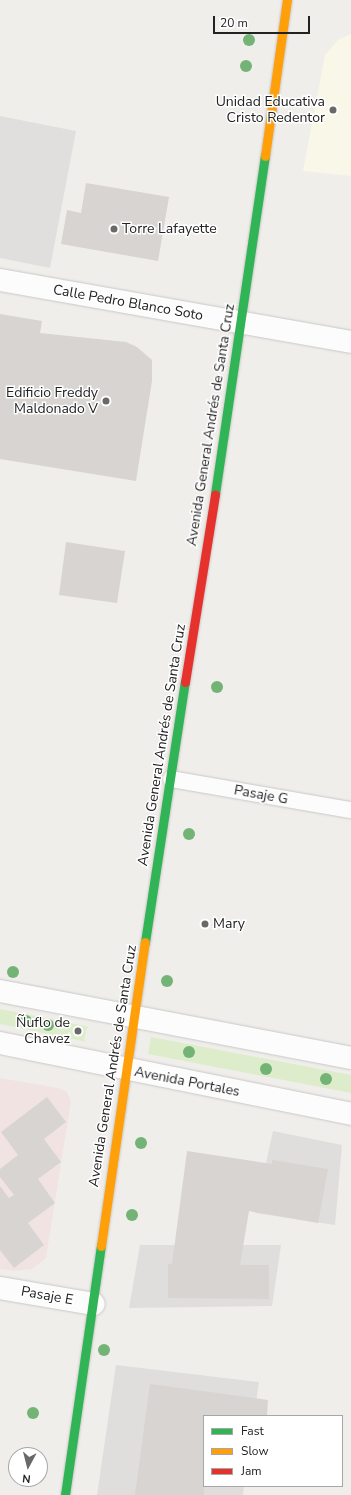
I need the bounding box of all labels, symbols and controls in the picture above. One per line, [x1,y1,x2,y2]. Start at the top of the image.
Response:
scale bar [215,8,312,34]
text: 20 m [220,15,248,31]
place label: Unidad Educativa Cristo Redentor [216,94,325,126]
marker: Unidad Educativa Cristo Redentor [328,105,338,115]
place label: Torre Lafayette [122,221,217,237]
marker: Torre Lafayette [109,224,119,234]
street label: Calle Pedro Blanco Soto [52,282,204,324]
street label: Avenida General Andrés de Santa Cruz [184,303,238,547]
place label: Edificio Freddy Maldonado V [6,385,98,418]
marker: Edificio Freddy Maldonado V [101,396,111,406]
street label: Avenida General Andrés de Santa Cruz [135,623,189,867]
street label: Pasaje G [233,782,289,808]
place label: Mary [213,916,245,932]
marker: Mary [200,919,210,929]
street label: Avenida General Andrés de Santa Cruz [86,944,140,1188]
place label: Ñuflo de Chavez [16,1015,70,1048]
marker: Ñuflo de Chavez [73,1026,83,1036]
street label: Avenida Portales [133,1064,241,1100]
street label: Pasaje E [20,1283,74,1309]
legend [203,1415,343,1487]
text: Fast [241,1423,264,1439]
text: Slow [241,1443,269,1459]
north arrow [8,1447,48,1487]
text: Jam [241,1463,262,1479]
text: N [22,1470,32,1486]

